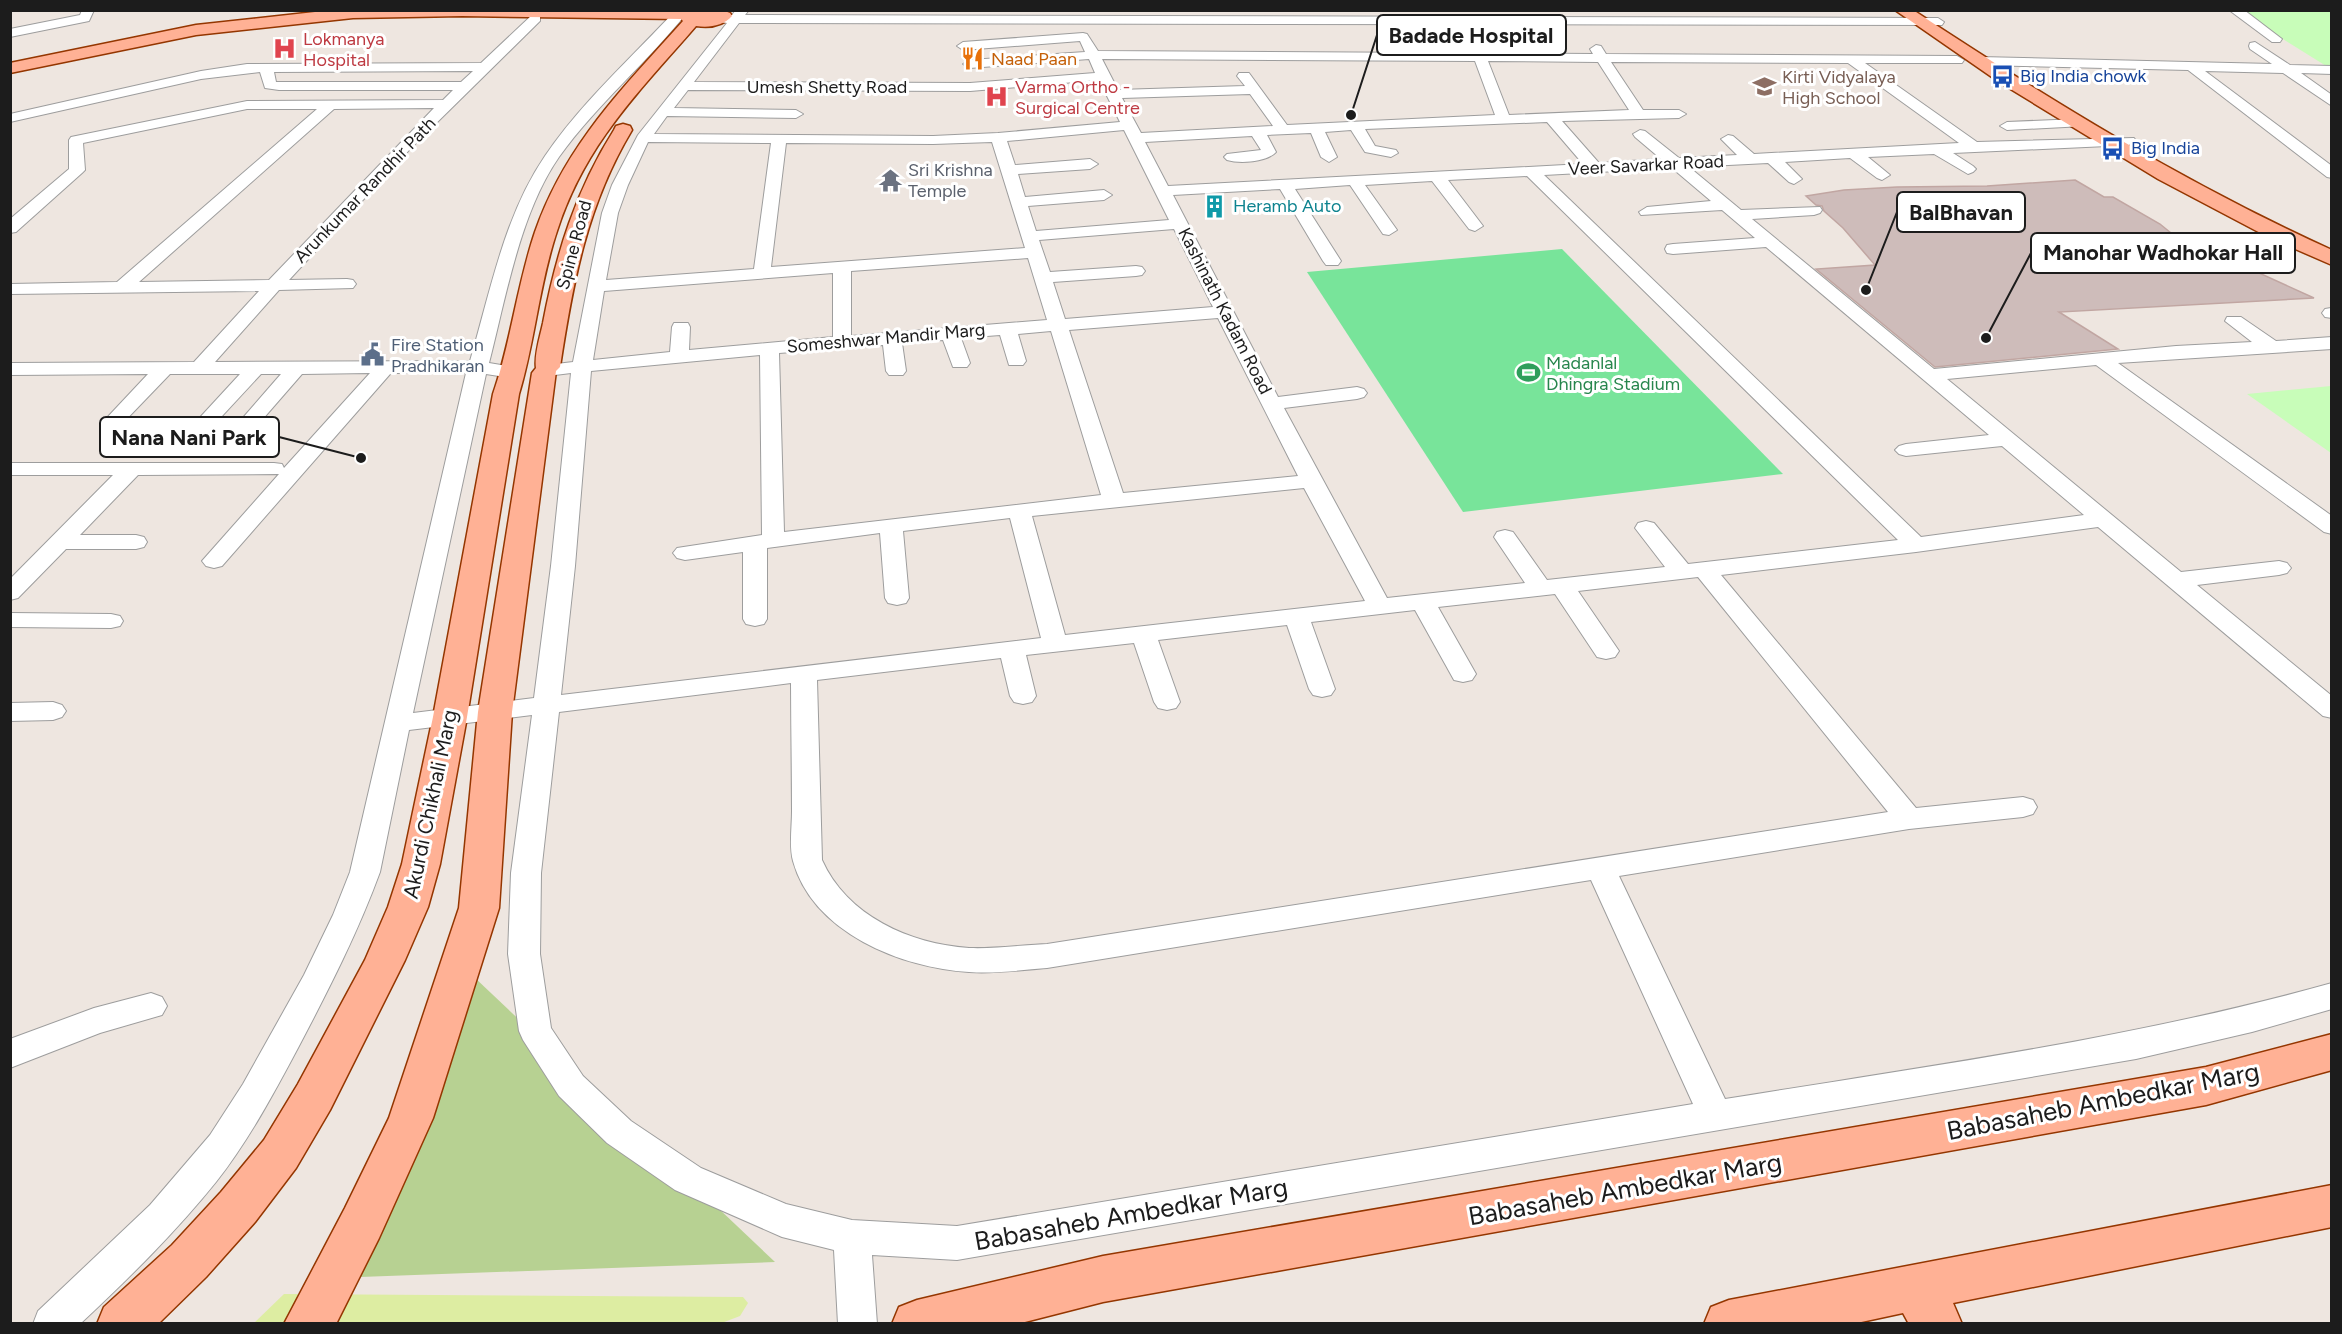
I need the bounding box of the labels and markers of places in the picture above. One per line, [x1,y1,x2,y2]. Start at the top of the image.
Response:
callout: Badade Hospital [1377,15,1566,55]
place label: Lokmanya Hospital [303,28,384,71]
hospital icon: Lokmanya Hospital [272,36,298,62]
restaurant icon: Naad Paan [960,46,986,72]
place label: Naad Paan [991,48,1077,70]
bus stop icon: Big India chowk [1989,63,2015,89]
place label: Big India chowk [2020,65,2147,87]
place label: Kirti Vidyalaya High School [1782,66,1896,109]
school or university icon: Kirti Vidyalaya High School [1751,74,1777,100]
place label: Varma Ortho - Surgical Centre [1015,76,1140,119]
hospital icon: Varma Ortho - Surgical Centre [984,84,1010,110]
bus stop icon: Big India [2100,135,2126,161]
place label: Big India [2131,137,2200,159]
place label: Sri Krishna Temple [908,159,993,202]
temple icon: Sri Krishna Temple [877,167,903,193]
callout: BalBhavan [1897,192,2025,232]
building icon: Heramb Auto [1202,193,1228,219]
place label: Heramb Auto [1233,195,1341,217]
callout: Manohar Wadhokar Hall [2031,233,2295,273]
place label: Fire Station Pradhikaran [391,334,484,377]
public building icon: Fire Station Pradhikaran [360,342,386,368]
place label: Madanlal Dhingra Stadium [1546,352,1680,395]
sports icon: Madanlal Dhingra Stadium [1515,360,1541,386]
callout: Nana Nani Park [100,417,279,457]

